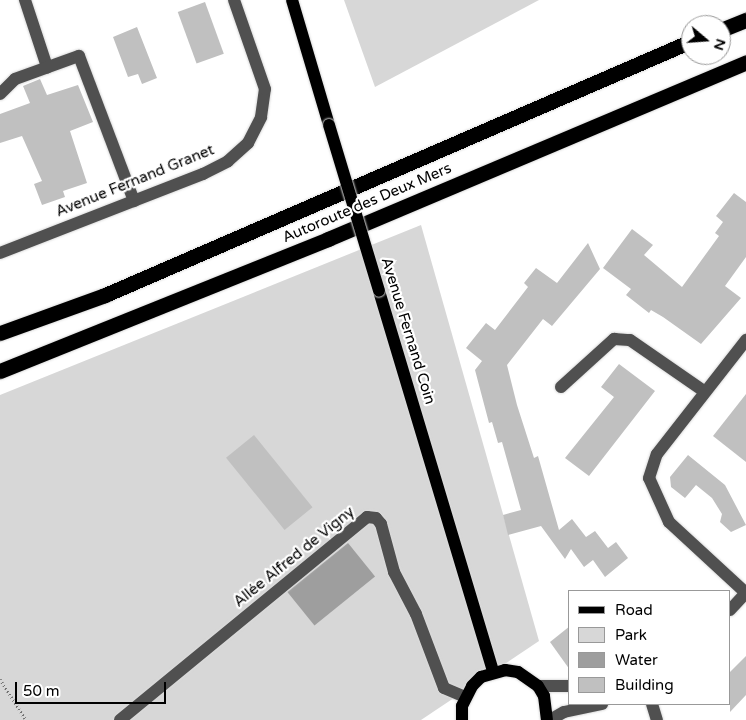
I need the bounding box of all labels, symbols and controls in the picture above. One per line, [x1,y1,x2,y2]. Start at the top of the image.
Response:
north arrow [681,15,731,65]
text: N [710,37,730,52]
street label: Avenue Fernand Granet [53,141,217,221]
street label: Autoroute des Deux Mers [280,159,454,247]
street label: Avenue Fernand Coin [377,255,439,407]
street label: Allée Alfred de Vigny [230,503,358,611]
legend [568,590,731,705]
text: Road [615,601,653,619]
text: Park [615,626,647,644]
text: Water [615,651,658,669]
scale bar [18,672,169,704]
text: Building [615,676,674,694]
text: 50 m [23,682,60,700]

